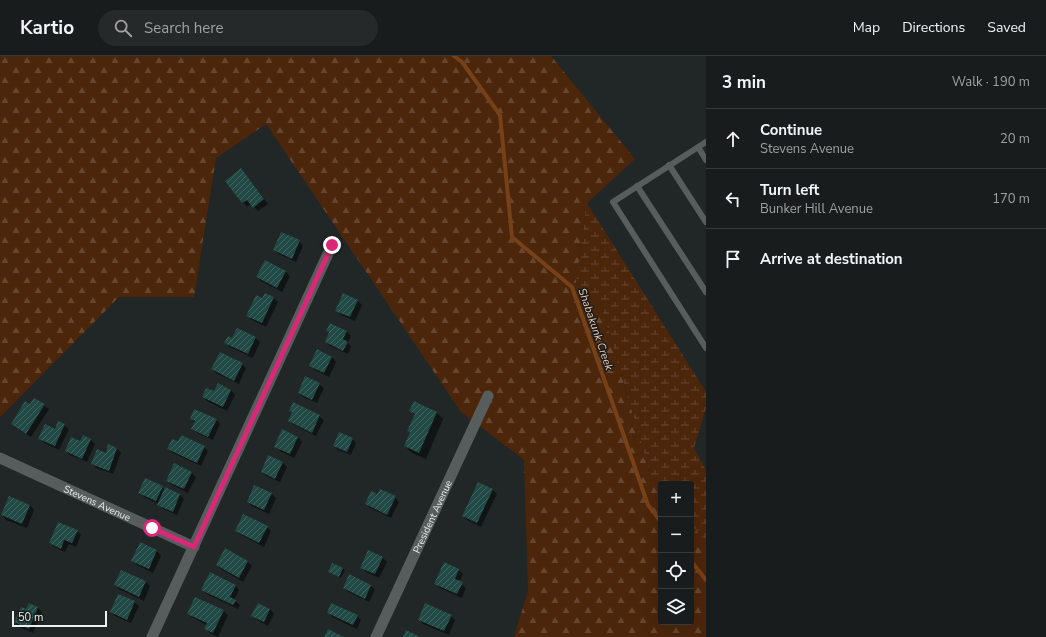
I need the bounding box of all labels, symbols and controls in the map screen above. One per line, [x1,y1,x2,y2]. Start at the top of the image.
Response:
search box [98,10,378,46]
text: Kartio [20,15,74,41]
icon: search [112,17,134,39]
text: Search here [144,18,224,38]
text: Map [853,18,880,37]
text: Directions [902,18,965,37]
text: Saved [987,18,1026,37]
text: 3 min [722,71,766,94]
text: Walk · 190 m [952,73,1030,91]
text: Continue [760,120,822,140]
icon: ahead [722,128,744,150]
text: 20 m [1000,130,1030,148]
text: Stevens Avenue [760,140,854,158]
text: Turn left [760,180,819,200]
icon: left [722,188,744,210]
text: 170 m [992,190,1030,208]
text: Bunker Hill Avenue [760,200,873,218]
route end [323,236,341,254]
icon: arrive [722,248,744,270]
text: Arrive at destination [760,249,903,269]
water label: Shabakunk Creek [574,286,617,373]
street label: President Avenue [410,478,456,556]
map controls [658,481,694,625]
button: + [658,481,694,517]
street label: Stevens Avenue [61,482,133,525]
button: − [658,517,694,553]
route start [143,519,161,537]
button: locate [658,553,694,589]
button: layers [658,589,694,625]
scale bar [12,609,107,628]
text: 50 m [18,610,43,625]

